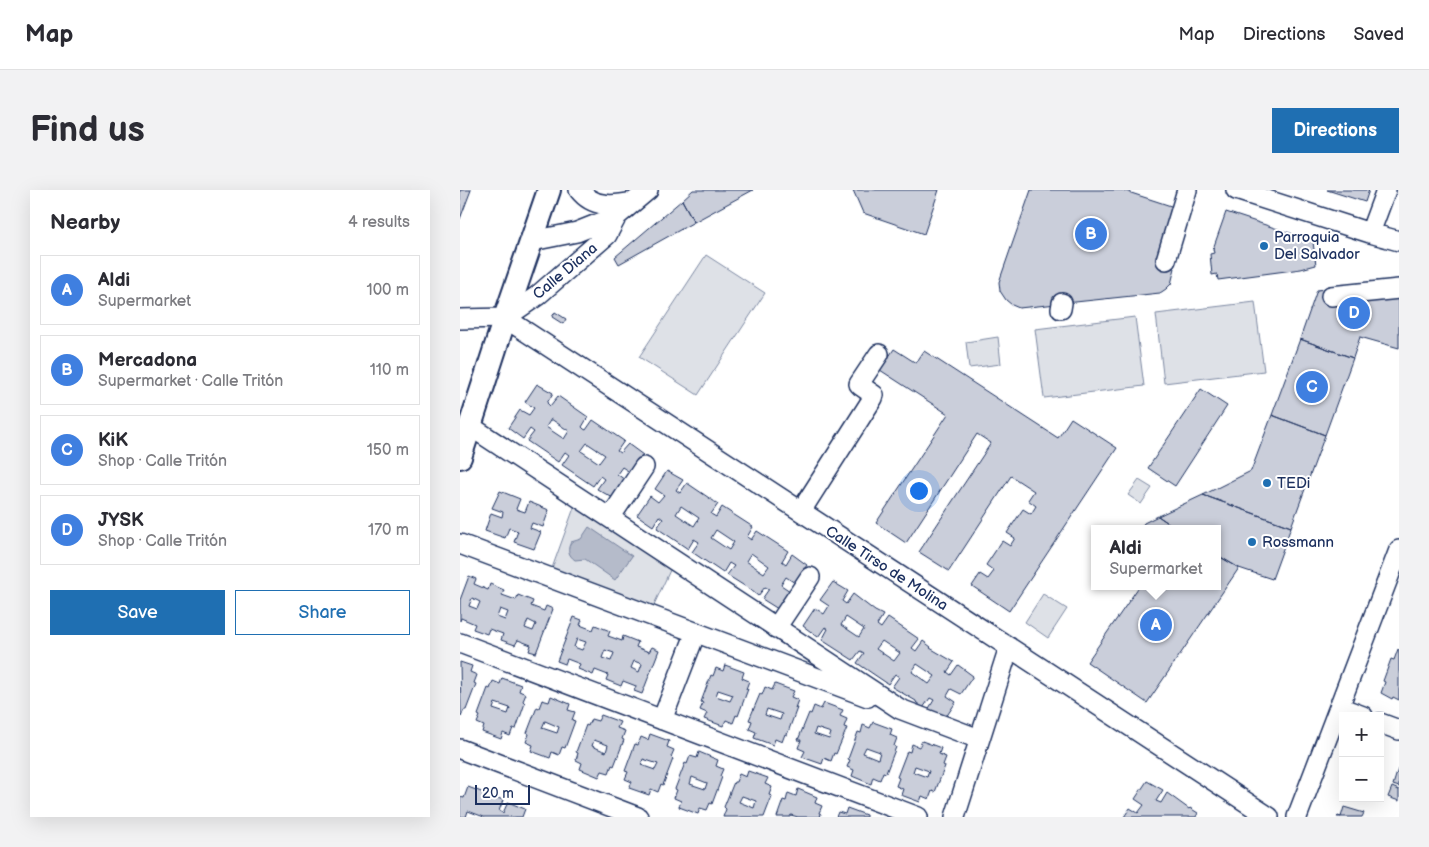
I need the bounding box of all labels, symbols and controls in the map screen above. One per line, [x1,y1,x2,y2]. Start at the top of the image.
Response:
text: Map [25,20,73,49]
text: Map [1179,24,1215,45]
text: Directions [1243,24,1325,45]
text: Saved [1353,24,1404,45]
button: Directions [1272,108,1399,153]
text: Find us [30,109,145,152]
text: Nearby [50,210,120,235]
text: 4 results [348,213,410,232]
pin: B [1075,215,1107,253]
place label: Parroquia Del Salvador [1274,228,1360,264]
street label: Calle Diana [529,239,602,304]
marker: Parroquia Del Salvador [1258,240,1270,252]
text: Aldi [98,269,130,292]
text: A [62,281,72,300]
text: 100 m [366,281,409,300]
text: Supermarket [98,292,191,311]
pin: D [1338,294,1370,332]
text: Mercadona [98,349,197,372]
text: B [61,361,73,380]
text: 110 m [370,361,409,380]
pin: C [1296,368,1328,406]
text: Supermarket · Calle Tritón [98,372,283,391]
text: KiK [98,429,128,452]
text: C [61,441,73,460]
text: 150 m [367,441,409,460]
text: Shop · Calle Tritón [98,452,227,471]
place label: TEDi [1277,474,1310,493]
marker: TEDi [1261,477,1273,489]
your location [906,478,932,504]
text: JYSK [98,509,144,532]
text: D [61,521,73,540]
text: 170 m [368,521,409,540]
street label: Calle Tirso de Molina [822,522,952,615]
popup [1091,525,1221,590]
text: Shop · Calle Tritón [98,532,227,551]
place label: Rossmann [1262,533,1334,552]
marker: Rossmann [1246,536,1258,548]
text: Aldi [1109,537,1142,560]
text: Supermarket [1109,560,1203,579]
button: Save [50,590,225,635]
button: Share [235,590,410,635]
pin: A [1140,606,1172,644]
map controls [1339,712,1384,802]
button: + [1339,712,1384,757]
button: − [1339,757,1384,802]
scale bar [475,782,530,805]
text: 20 m [482,785,514,802]

